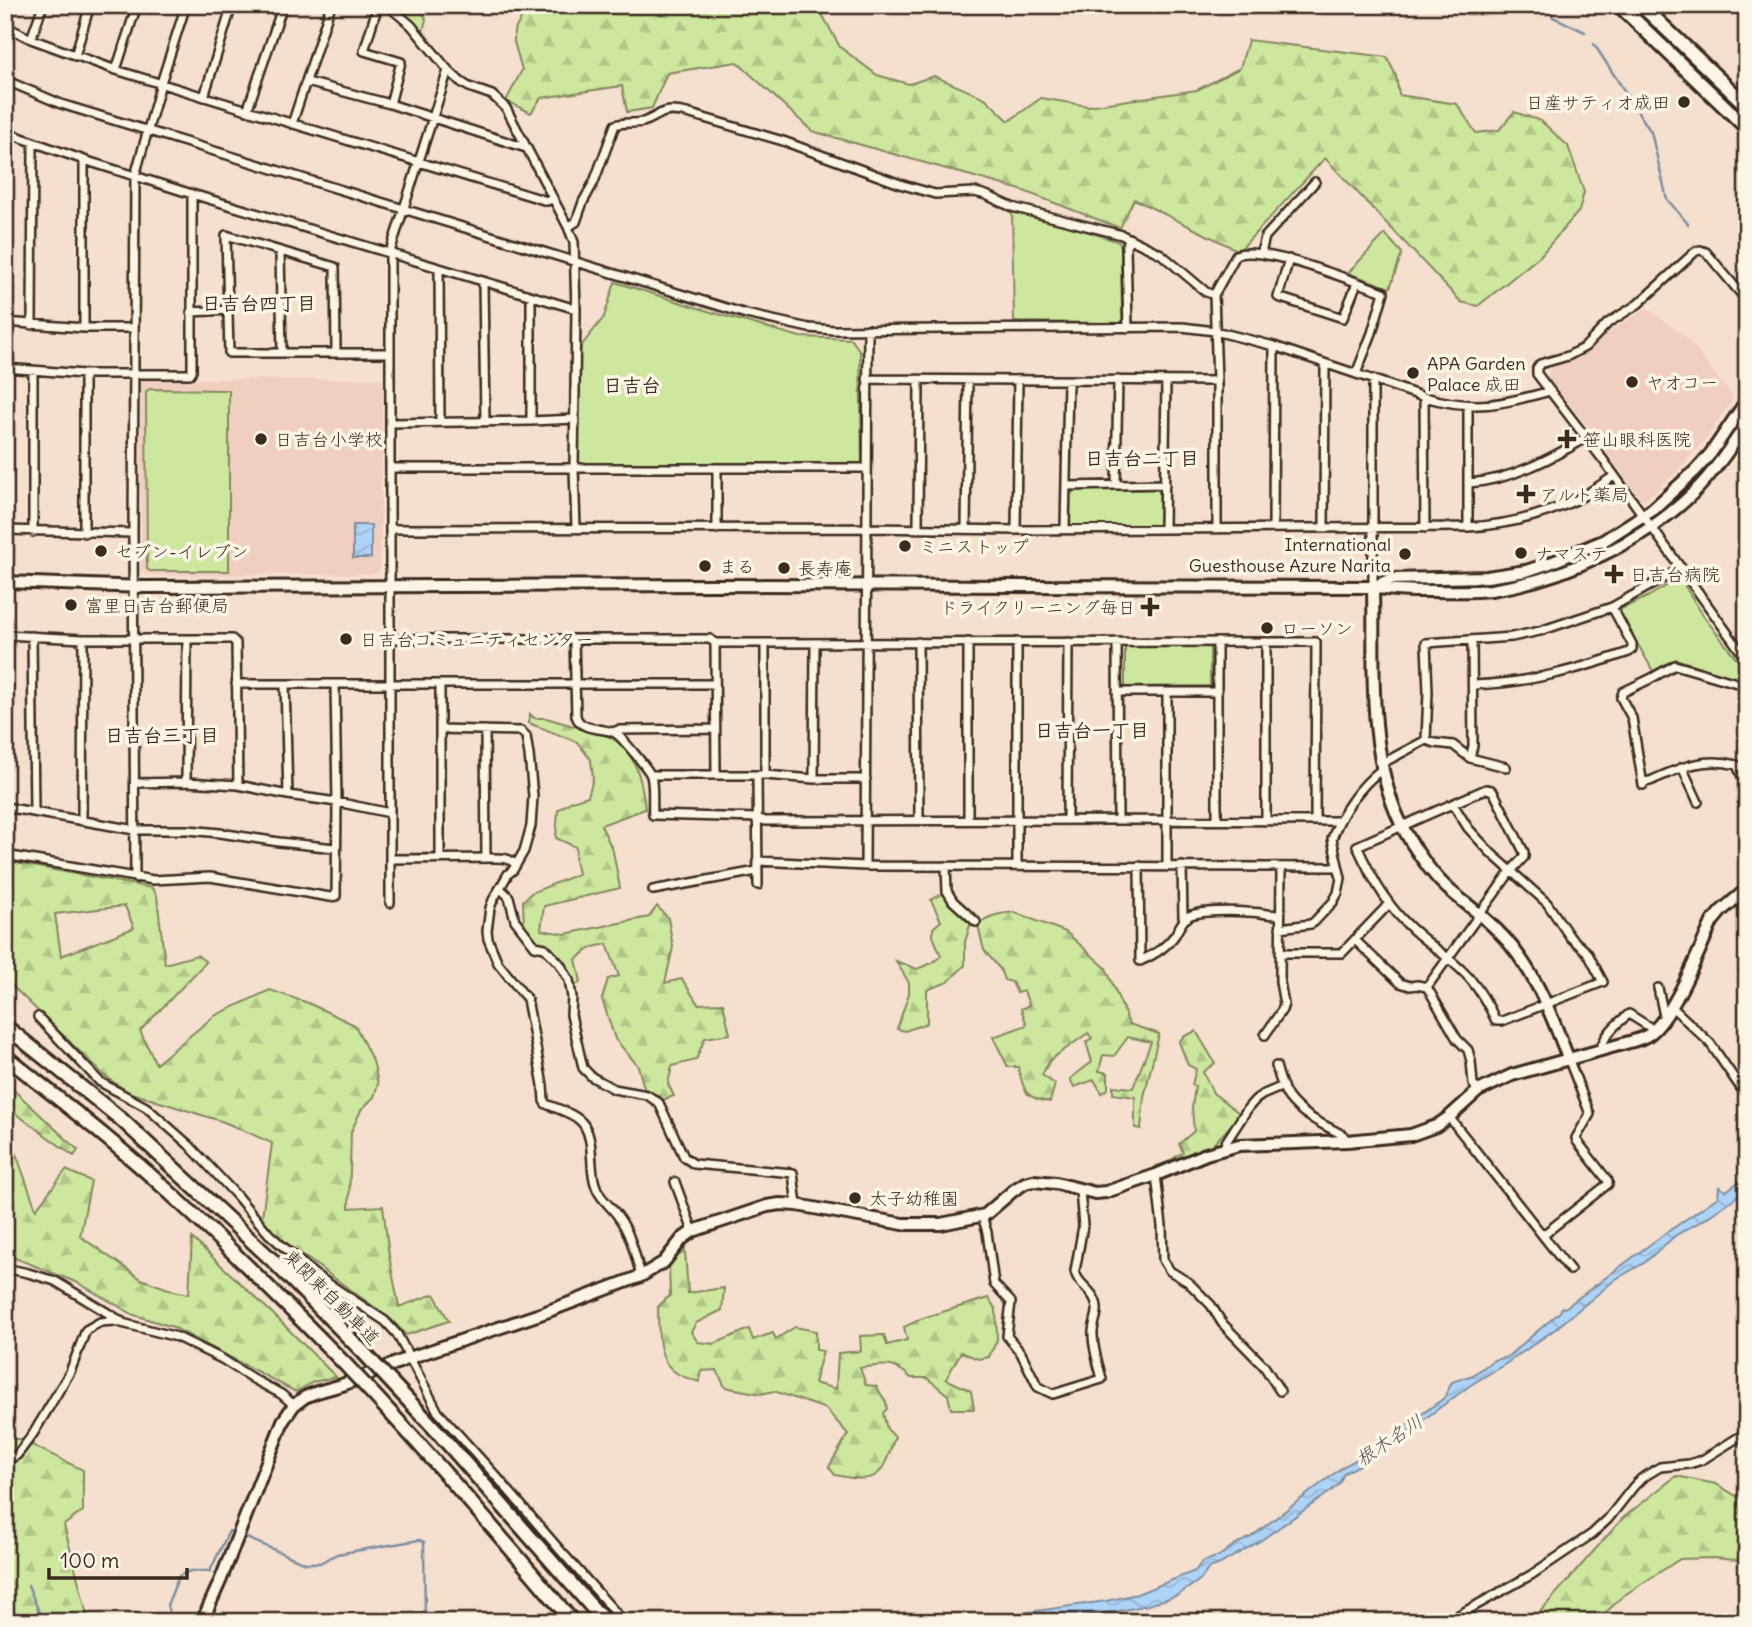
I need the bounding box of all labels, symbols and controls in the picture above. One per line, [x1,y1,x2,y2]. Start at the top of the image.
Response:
place label: 日産サティオ成田 [1526,91,1670,114]
marker: 日産サティオ成田 [1676,94,1692,110]
district label: 日吉台四丁目 [202,291,316,315]
place label: APA Garden Palace 成田 [1427,352,1526,396]
marker: APA Garden Palace 成田 [1405,365,1421,381]
place label: ヤオコー [1646,371,1718,394]
district label: 日吉台 [603,373,661,397]
marker: ヤオコー [1624,374,1640,390]
place label: 日吉台小学校 [275,428,383,451]
place label: 笹山眼科医院 [1583,428,1691,451]
marker: 笹山眼科医院 [1557,429,1577,449]
marker: 日吉台小学校 [253,431,269,447]
district label: 日吉台二丁目 [1085,446,1199,470]
place label: アルト薬局 [1540,483,1629,506]
marker: アルト薬局 [1518,486,1534,502]
place label: International Guesthouse Azure Narita [1189,533,1391,577]
place label: ミニストップ [919,535,1029,558]
marker: ミニストップ [897,538,913,554]
place label: セブン-イレブン [115,540,249,563]
place label: ナマステ [1535,542,1608,565]
marker: セブン-イレブン [93,543,109,559]
marker: ナマステ [1513,545,1529,561]
marker: International Guesthouse Azure Narita [1397,546,1413,562]
place label: まる [719,555,755,578]
place label: 長寿庵 [798,557,852,580]
marker: まる [697,558,713,574]
marker: 長寿庵 [776,560,792,576]
place label: 日吉台病院 [1630,563,1720,586]
marker: 日吉台病院 [1604,564,1624,584]
place label: 富里日吉台郵便局 [85,594,229,617]
place label: ドライクリーニング毎日 [939,596,1136,619]
marker: 富里日吉台郵便局 [63,597,79,613]
marker: ドライクリーニング毎日 [1142,599,1158,615]
place label: ローソン [1281,617,1353,640]
marker: ローソン [1259,620,1275,636]
place label: 日吉台コミュニティセンター [360,628,593,651]
marker: 日吉台コミュニティセンター [338,631,354,647]
district label: 日吉台一丁目 [1035,718,1149,742]
district label: 日吉台三丁目 [105,723,219,747]
place label: 太子幼稚園 [869,1187,959,1210]
marker: 太子幼稚園 [847,1190,863,1206]
street label: 東関東自動車道 [279,1244,385,1350]
water label: 根木名川 [1351,1409,1427,1471]
scale bar [49,1536,187,1580]
text: 100 m [60,1547,119,1574]

